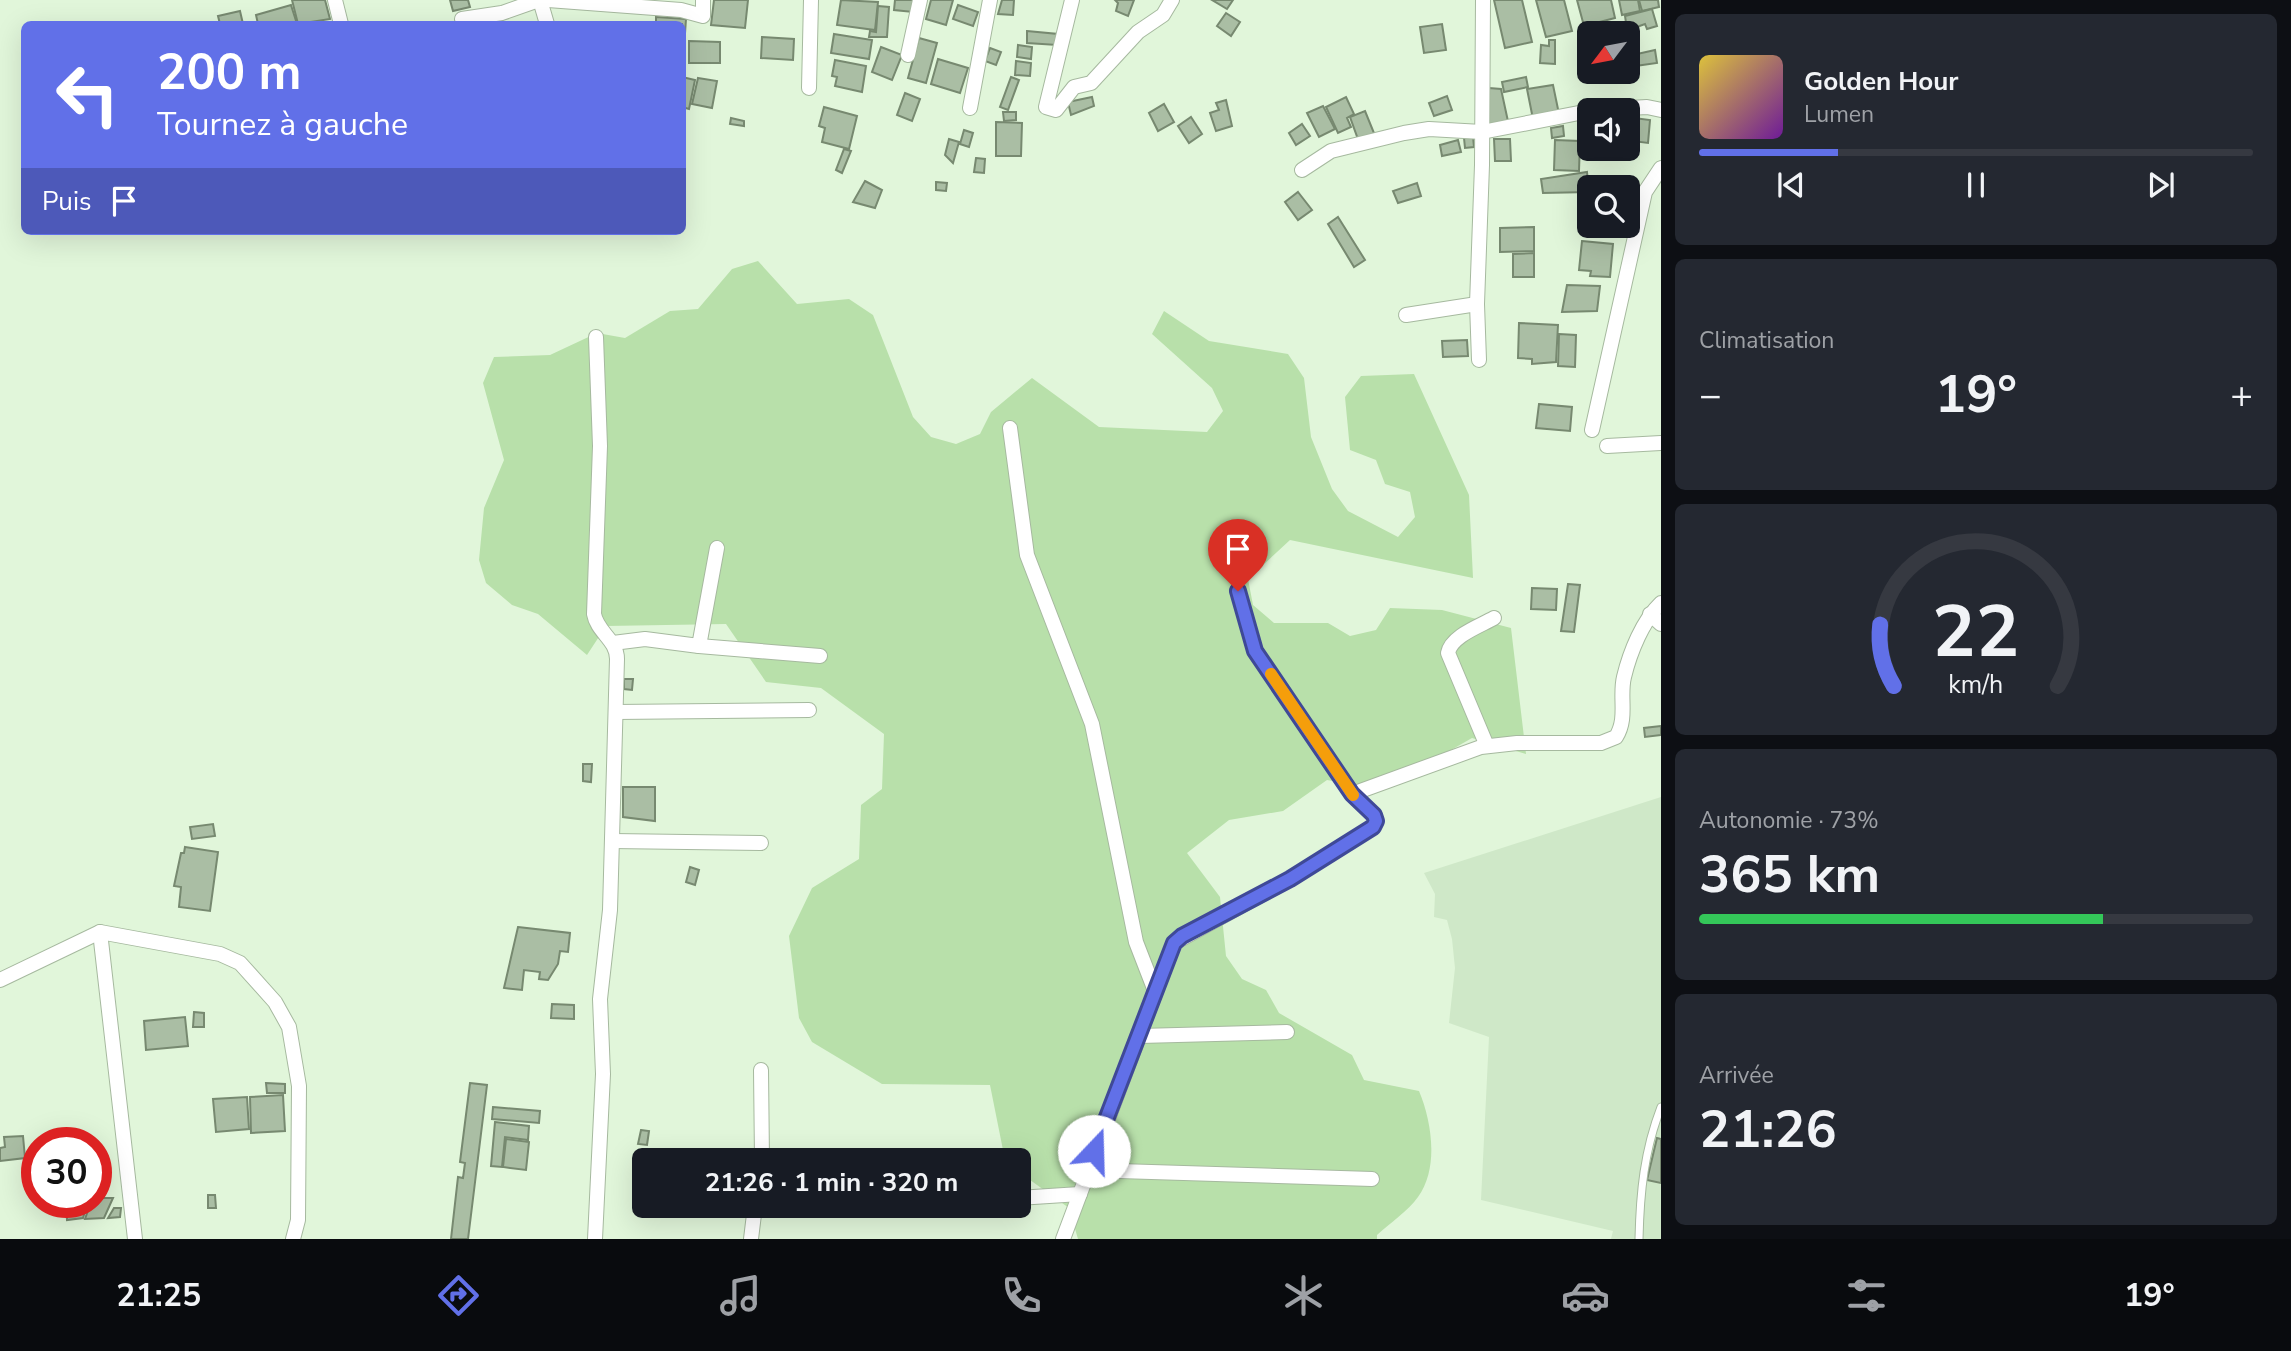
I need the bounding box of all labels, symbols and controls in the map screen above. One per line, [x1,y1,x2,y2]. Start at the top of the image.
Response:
north arrow [1577,21,1640,84]
map controls [1577,21,1640,238]
text: 200 m [157,39,301,106]
icon: left [42,49,133,140]
text: Golden Hour [1804,64,1959,99]
button: sound [1577,98,1640,161]
text: Lumen [1804,99,1874,130]
text: Tournez à gauche [157,103,408,146]
icon: previous [1772,166,1810,204]
icon: pause [1957,166,1995,204]
icon: next [2142,166,2180,204]
button: search [1577,175,1640,238]
icon: arrive [105,182,143,220]
text: Puis [42,184,91,219]
text: Climatisation [1699,325,1834,356]
text: 19° [1935,359,2017,430]
text: − [1699,370,1722,421]
text: + [2230,370,2253,421]
pin [1208,519,1268,591]
icon: arrive [1219,530,1257,568]
text: 22 [1932,582,2020,682]
text: km/h [1948,667,2004,701]
text: Autonomie · 73% [1699,805,1879,836]
text: 365 km [1699,839,1880,910]
text: Arrivée [1699,1060,1774,1091]
text: 21:26 [1699,1094,1837,1165]
position arrow [1057,1114,1131,1188]
speed limit sign: 30 [21,1127,112,1218]
text: 21:26 · 1 min · 320 m [705,1165,958,1200]
icon: directions [434,1271,483,1320]
icon: music [716,1271,765,1320]
icon: phone [997,1271,1046,1320]
icon: climate [1279,1271,1328,1320]
icon: car [1561,1271,1610,1320]
icon: filters [1842,1271,1891,1320]
text: 21:25 [116,1274,201,1317]
text: 19° [2124,1274,2175,1317]

